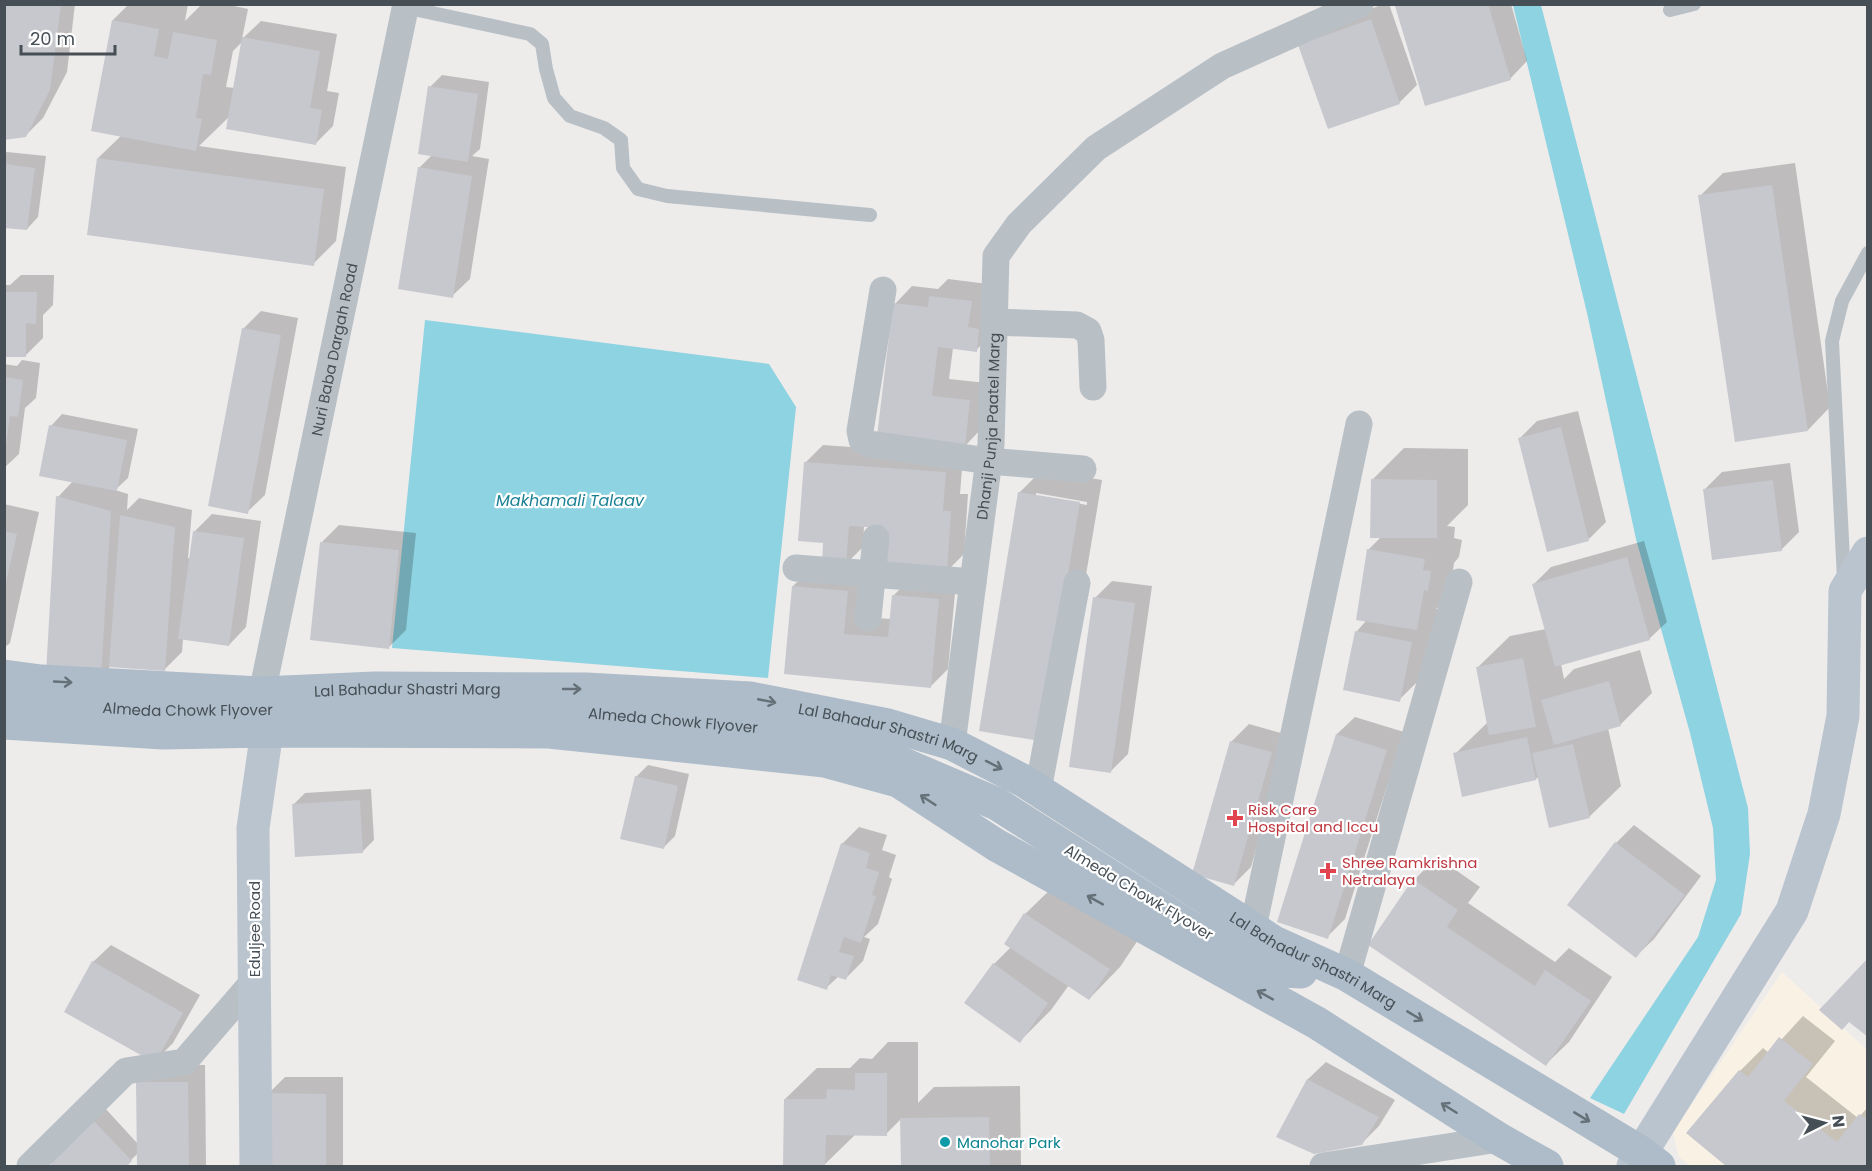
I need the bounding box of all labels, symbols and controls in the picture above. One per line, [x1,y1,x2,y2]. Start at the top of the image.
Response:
scale bar [21,18,116,56]
text: 20 m [30,26,75,51]
street label: Nuri Baba Dargah Road [305,261,362,438]
street label: Dhanji Punja Paatel Marg [971,333,1004,521]
water label: Makhamali Talaav [496,489,645,512]
one-way arrow [52,677,72,688]
street label: Lal Bahadur Shastri Marg [313,677,501,701]
one-way arrow [562,683,582,695]
street label: Almeda Chowk Flyover [102,696,273,721]
one-way arrow [756,696,776,707]
street label: Lal Bahadur Shastri Marg [797,697,983,767]
street label: Almeda Chowk Flyover [587,702,759,738]
one-way arrow [984,760,1002,771]
one-way arrow [920,794,936,806]
place label: Risk Care Hospital and Iccu [1248,799,1378,837]
marker: Risk Care Hospital and Iccu [1226,809,1244,827]
street label: Almeda Chowk Flyover [1061,839,1218,945]
place label: Shree Ramkrishna Netralaya [1342,852,1478,890]
marker: Shree Ramkrishna Netralaya [1319,862,1337,880]
street label: Eduljee Road [244,881,265,977]
one-way arrow [1087,894,1104,906]
street label: Lal Bahadur Shastri Marg [1226,906,1401,1013]
one-way arrow [1257,989,1274,1001]
one-way arrow [1406,1011,1423,1023]
north arrow [1794,1093,1854,1153]
one-way arrow [1441,1101,1458,1114]
one-way arrow [1573,1112,1590,1124]
text: N [1826,1114,1850,1129]
place label: Manohar Park [957,1132,1061,1153]
marker: Manohar Park [938,1135,952,1149]

